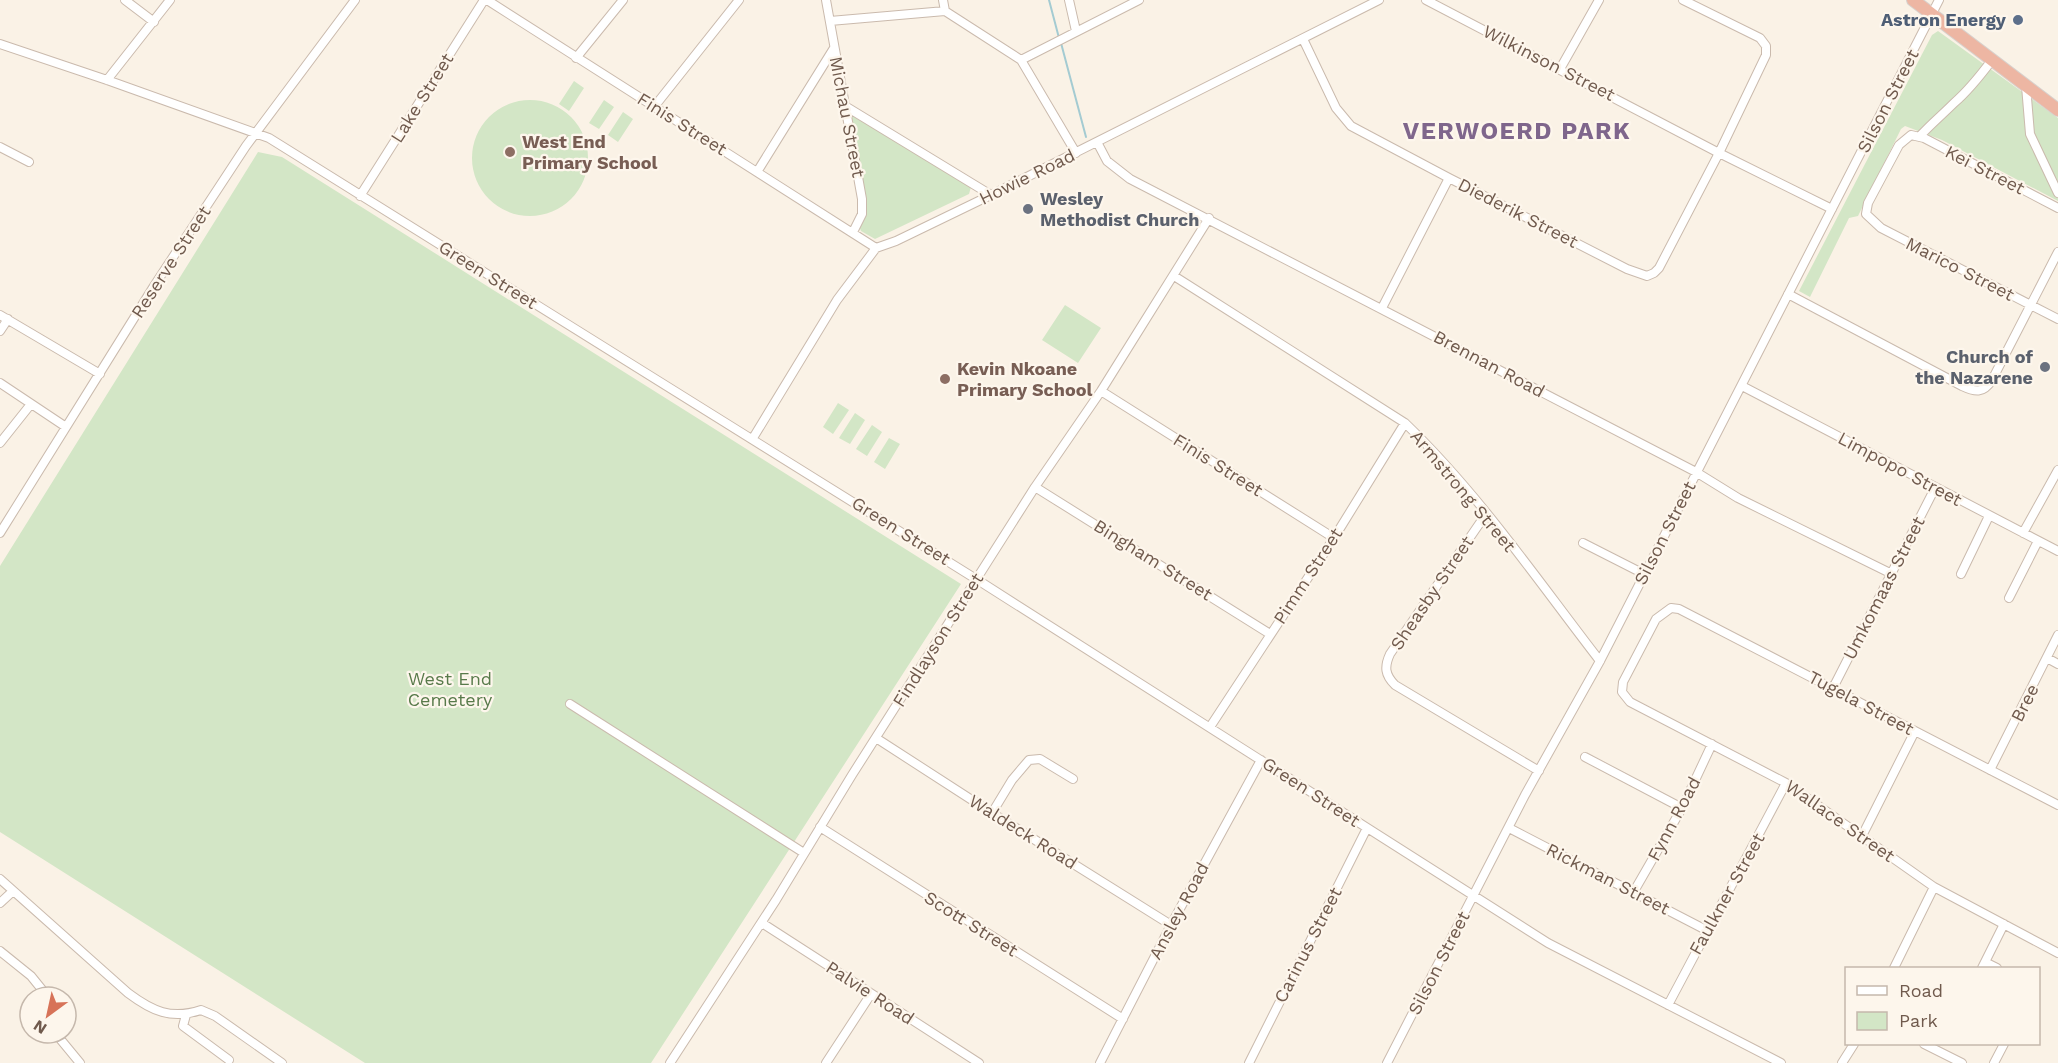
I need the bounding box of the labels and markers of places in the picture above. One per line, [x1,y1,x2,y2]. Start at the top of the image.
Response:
place label: Astron Energy [1881,9,2007,30]
marker: Astron Energy [2011,13,2025,27]
place label: West End Primary School [522,131,658,173]
marker: West End Primary School [503,145,517,159]
place label: Wesley Methodist Church [1040,188,1199,230]
marker: Wesley Methodist Church [1021,202,1035,216]
place label: Church of the Nazarene [1915,346,2034,388]
place label: Kevin Nkoane Primary School [957,358,1093,400]
marker: Church of the Nazarene [2038,360,2052,374]
marker: Kevin Nkoane Primary School [938,372,952,386]

